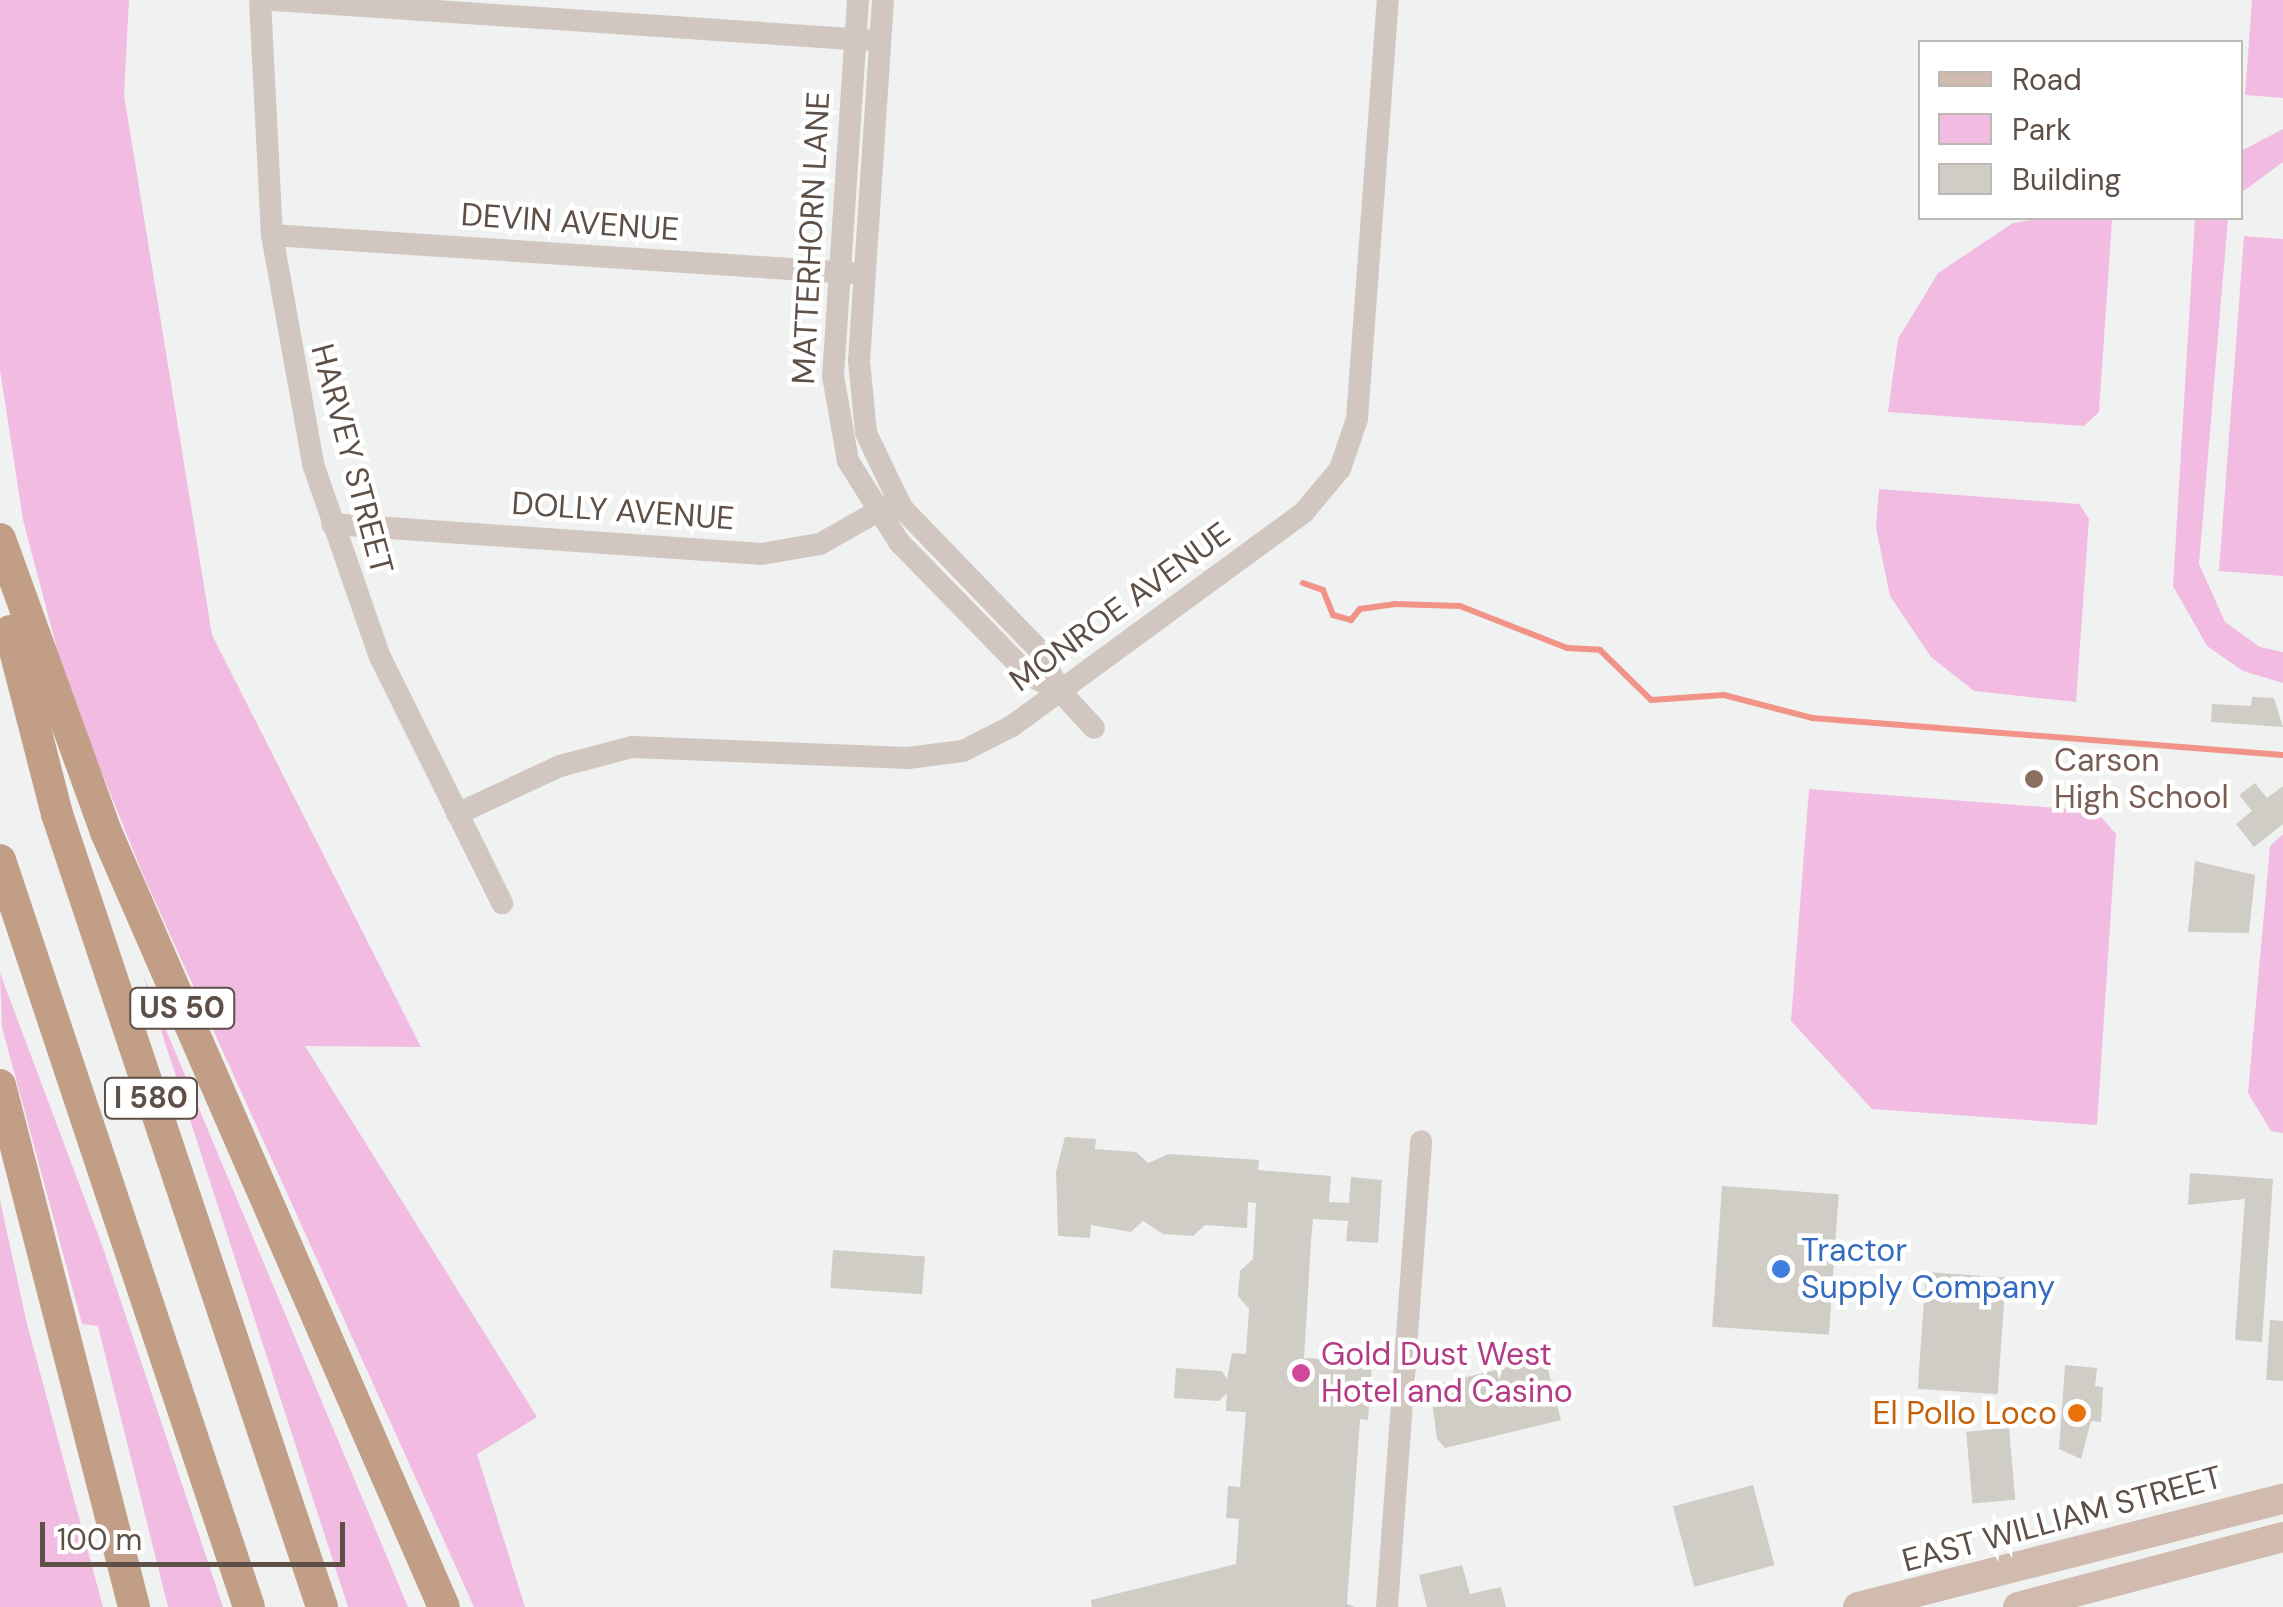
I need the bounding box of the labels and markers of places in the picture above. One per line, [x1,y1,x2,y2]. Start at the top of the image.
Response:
place label: Carson High School [2054,742,2229,817]
marker: Carson High School [2023,768,2045,790]
place label: Tractor Supply Company [1801,1232,2055,1307]
marker: Tractor Supply Company [1770,1258,1792,1280]
place label: Gold Dust West Hotel and Casino [1321,1336,1573,1411]
marker: Gold Dust West Hotel and Casino [1290,1362,1312,1384]
place label: El Pollo Loco [1872,1394,2057,1432]
marker: El Pollo Loco [2066,1402,2088,1424]

